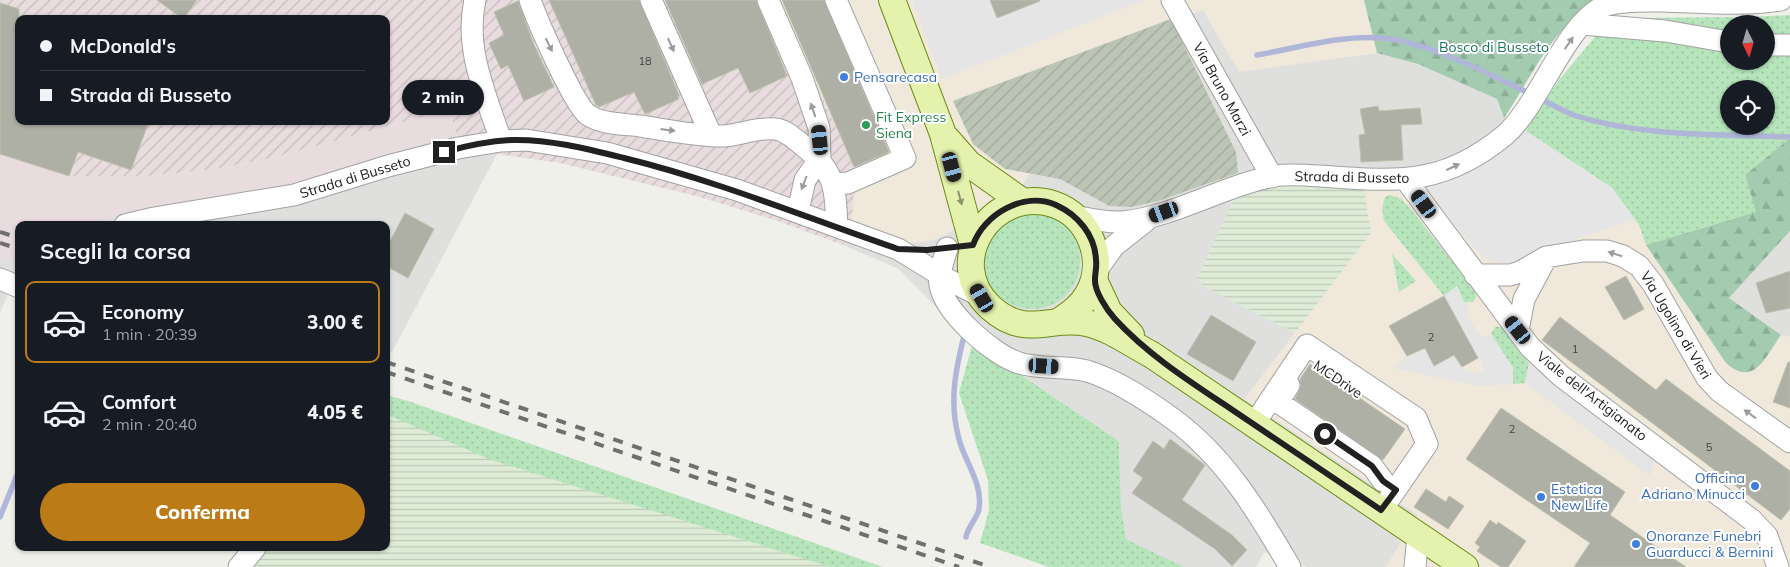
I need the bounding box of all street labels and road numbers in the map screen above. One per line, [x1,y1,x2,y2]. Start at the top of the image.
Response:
street label: Via Bruno Marzi [1189,39,1255,139]
street label: Strada di Busseto [297,152,413,202]
street label: Strada di Busseto [1294,167,1410,187]
street label: Via Ugolino di Vieri [1637,268,1715,382]
street label: Viale dell'Artigianato [1533,347,1651,445]
street label: MCDrive [1310,356,1366,402]

